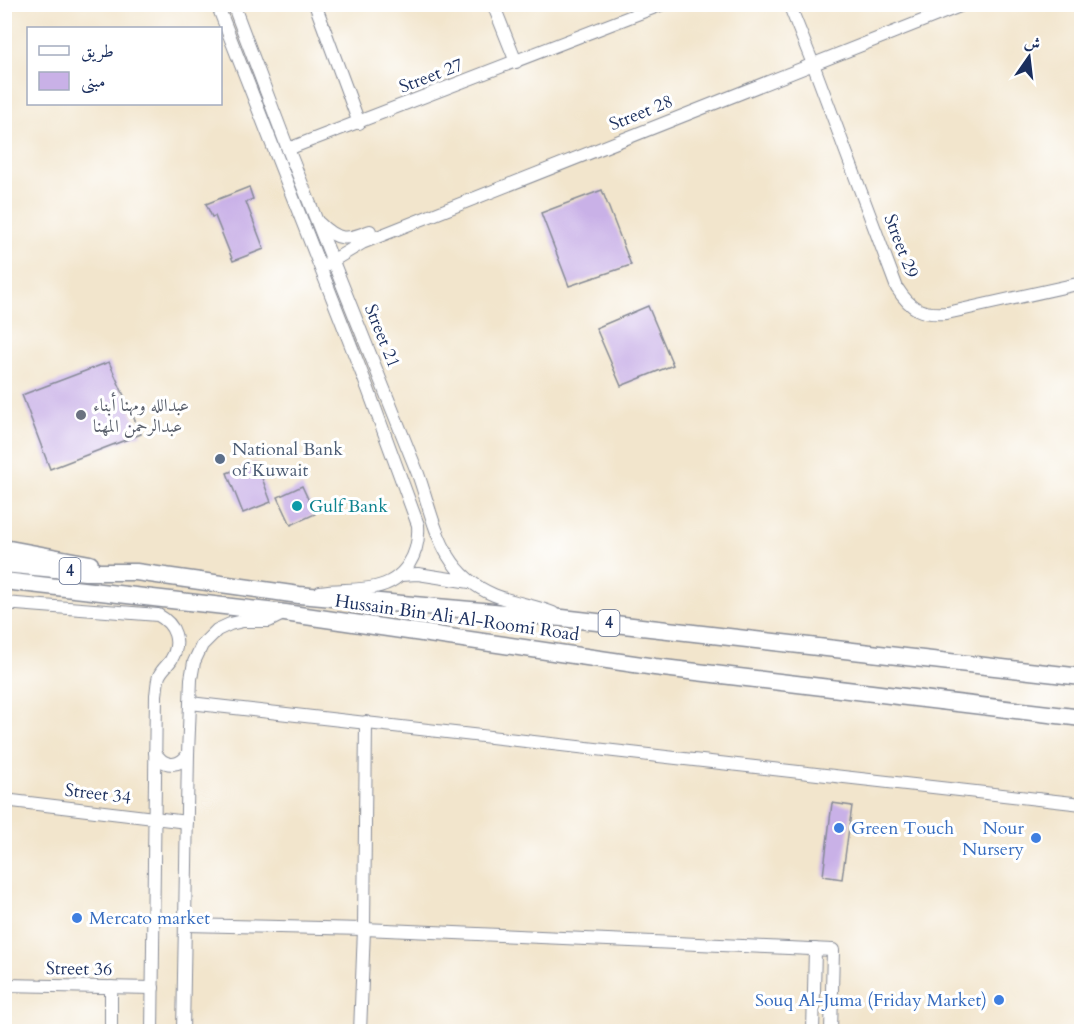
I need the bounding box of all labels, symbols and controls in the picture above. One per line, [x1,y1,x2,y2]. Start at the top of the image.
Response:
legend [27,27,222,105]
north arrow [999,27,1059,87]
text: ش [1022,31,1043,56]
text: طريق [81,39,114,64]
street label: Street 27 [395,52,467,100]
text: مبنى [81,69,106,94]
street label: Street 28 [605,89,677,137]
street label: Street 29 [877,210,925,282]
street label: Street 21 [358,300,406,372]
place label: عبدالله ومهنا أبناء عبدالرحمن المهنا [93,392,189,439]
marker: عبدالله ومهنا أبناء عبدالرحمن المهنا [74,408,88,422]
place label: National Bank of Kuwait [232,437,343,483]
marker: National Bank of Kuwait [213,452,227,466]
place label: Gulf Bank [309,494,388,519]
marker: Gulf Bank [290,499,304,513]
road number: 4 [60,558,80,584]
street label: Hussain Bin Ali Al-Roomi Road [333,588,581,648]
road number: 4 [598,610,620,636]
street label: Street 34 [63,778,133,810]
place label: Green Touch [851,816,954,841]
place label: Nour Nursery [962,816,1024,862]
marker: Green Touch [832,821,846,835]
marker: Nour Nursery [1029,831,1043,845]
place label: Mercato market [89,906,210,931]
marker: Mercato market [70,911,84,925]
street label: Street 36 [45,956,113,982]
place label: Souq Al-Juma (Friday Market) [755,988,987,1013]
marker: Souq Al-Juma (Friday Market) [992,993,1006,1007]

